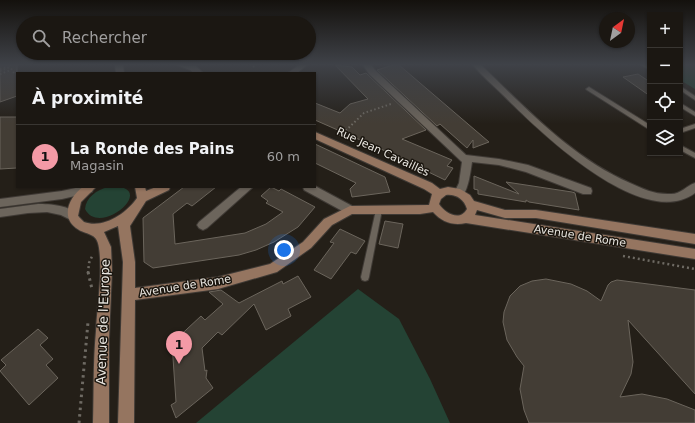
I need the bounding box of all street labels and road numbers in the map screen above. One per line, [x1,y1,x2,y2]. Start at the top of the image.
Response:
street label: Rue Jean Cavaillès [335,125,432,179]
street label: Avenue de Rome [533,222,627,250]
street label: Avenue de l'Europe [93,259,113,385]
street label: Avenue de Rome [138,272,232,300]

